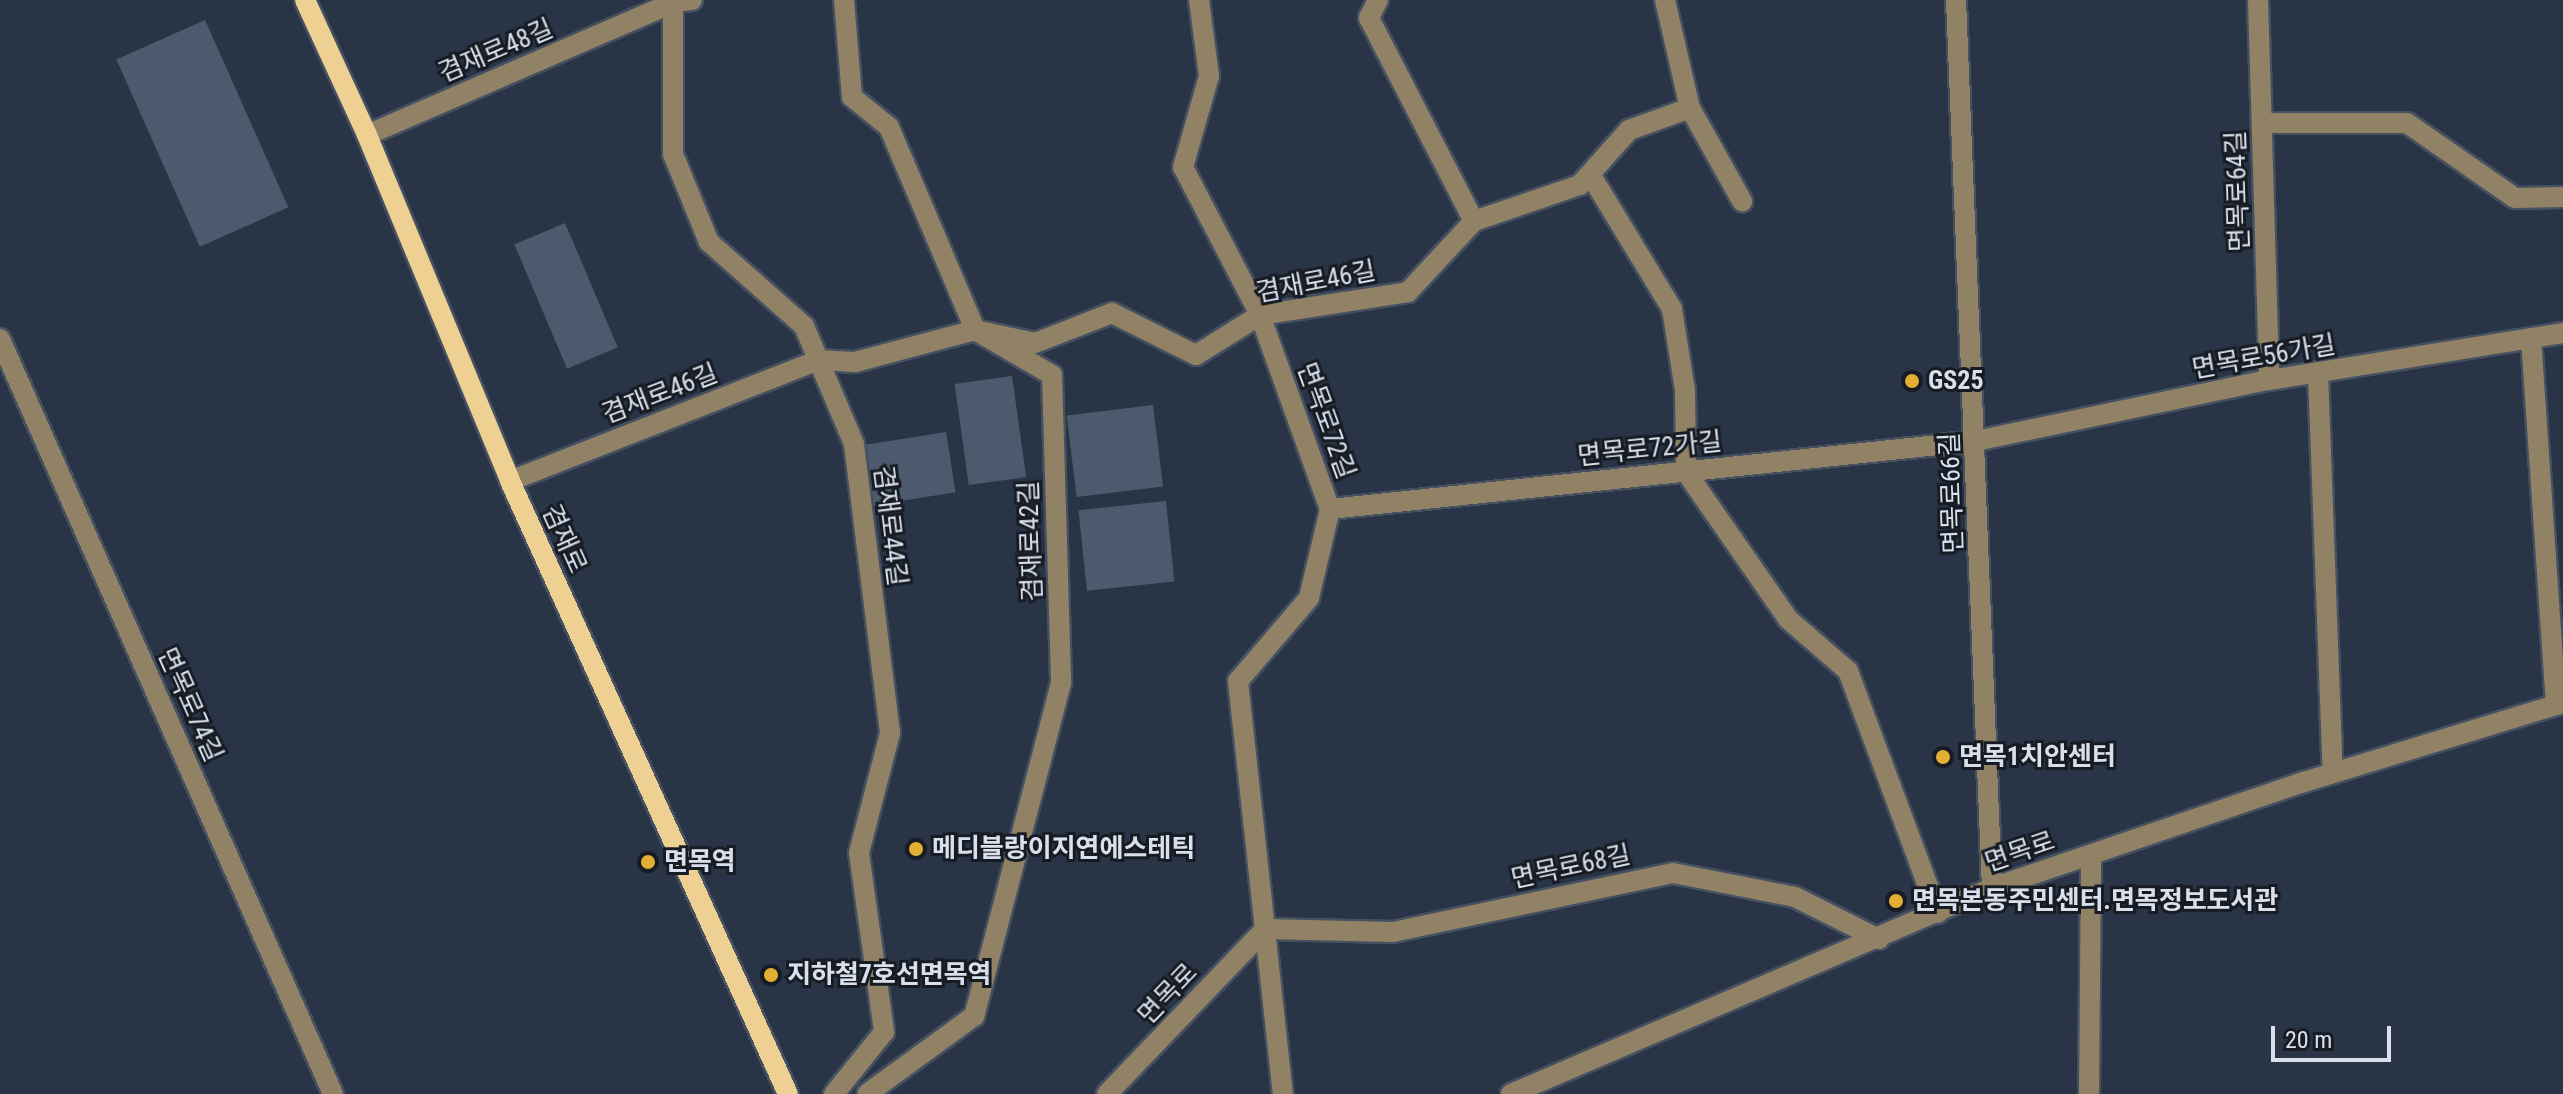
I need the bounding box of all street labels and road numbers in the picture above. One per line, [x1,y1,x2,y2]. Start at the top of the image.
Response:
street label: 겸재로48길 [434,13,558,89]
street label: 면목로64길 [2220,130,2256,252]
street label: 겸재로46길 [1253,255,1379,309]
street label: 면목로56가길 [2190,329,2338,385]
street label: 겸재로46길 [598,358,722,430]
street label: 면목로72길 [1291,359,1361,483]
street label: 면목로72가길 [1576,426,1724,472]
street label: 면목로66길 [1934,432,1970,554]
street label: 겸재로44길 [867,464,913,588]
street label: 겸재로42길 [1013,480,1049,602]
street label: 겸재로 [535,500,593,578]
street label: 면목로74길 [151,643,229,767]
street label: 면목로 [1981,826,2059,878]
street label: 면목로68길 [1508,839,1634,895]
street label: 면목로 [1132,957,1204,1031]

